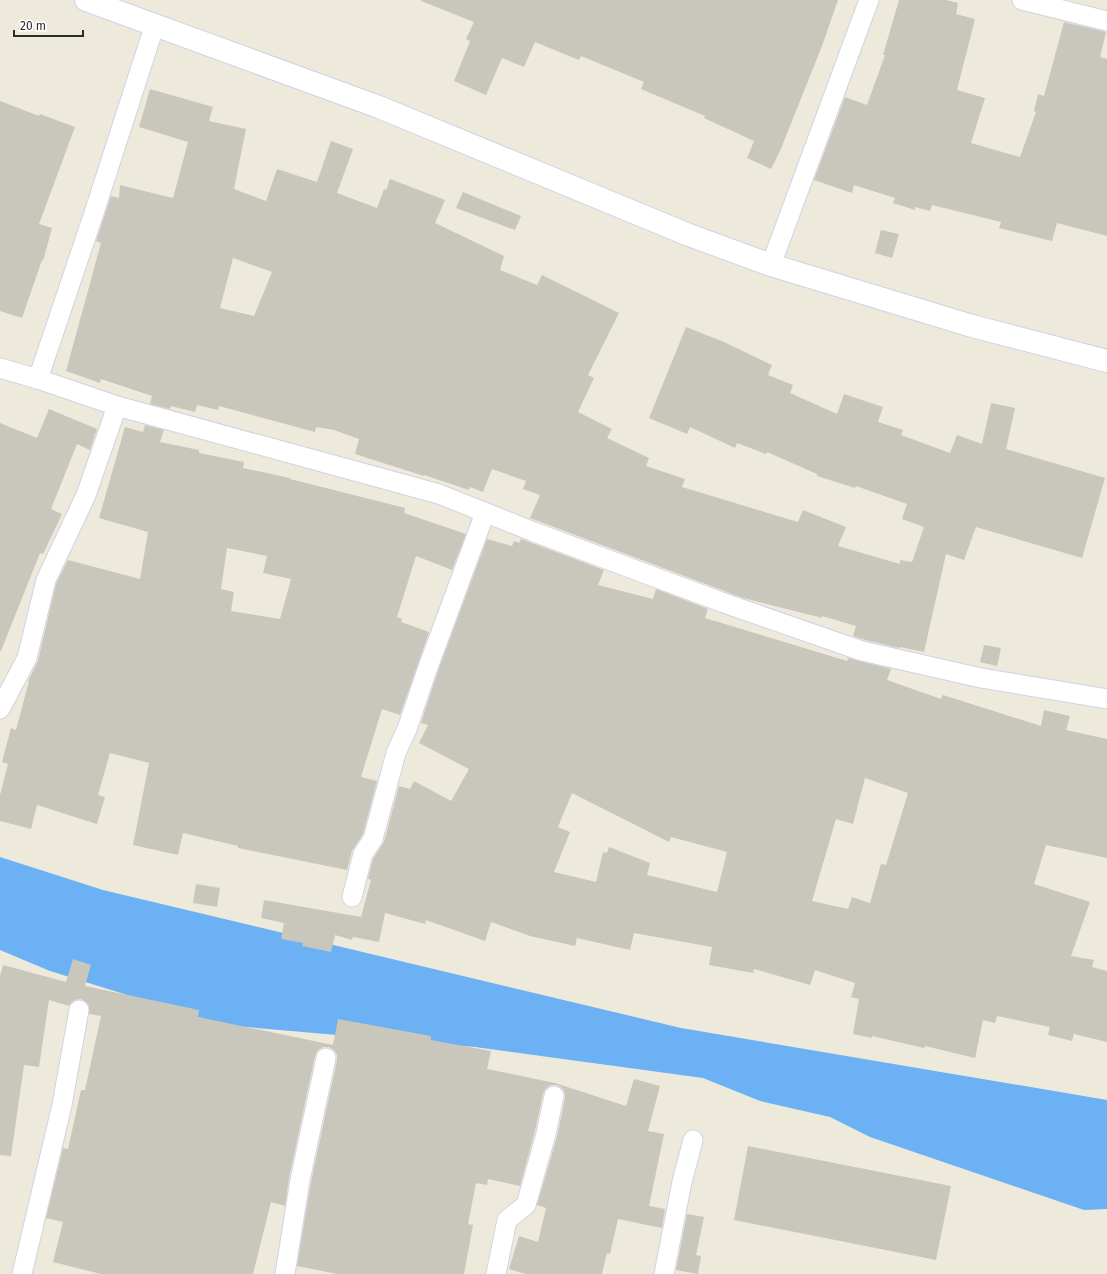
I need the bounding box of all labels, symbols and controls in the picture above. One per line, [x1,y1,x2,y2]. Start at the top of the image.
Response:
scale bar [14,12,83,38]
text: 20 m [20,19,46,33]

